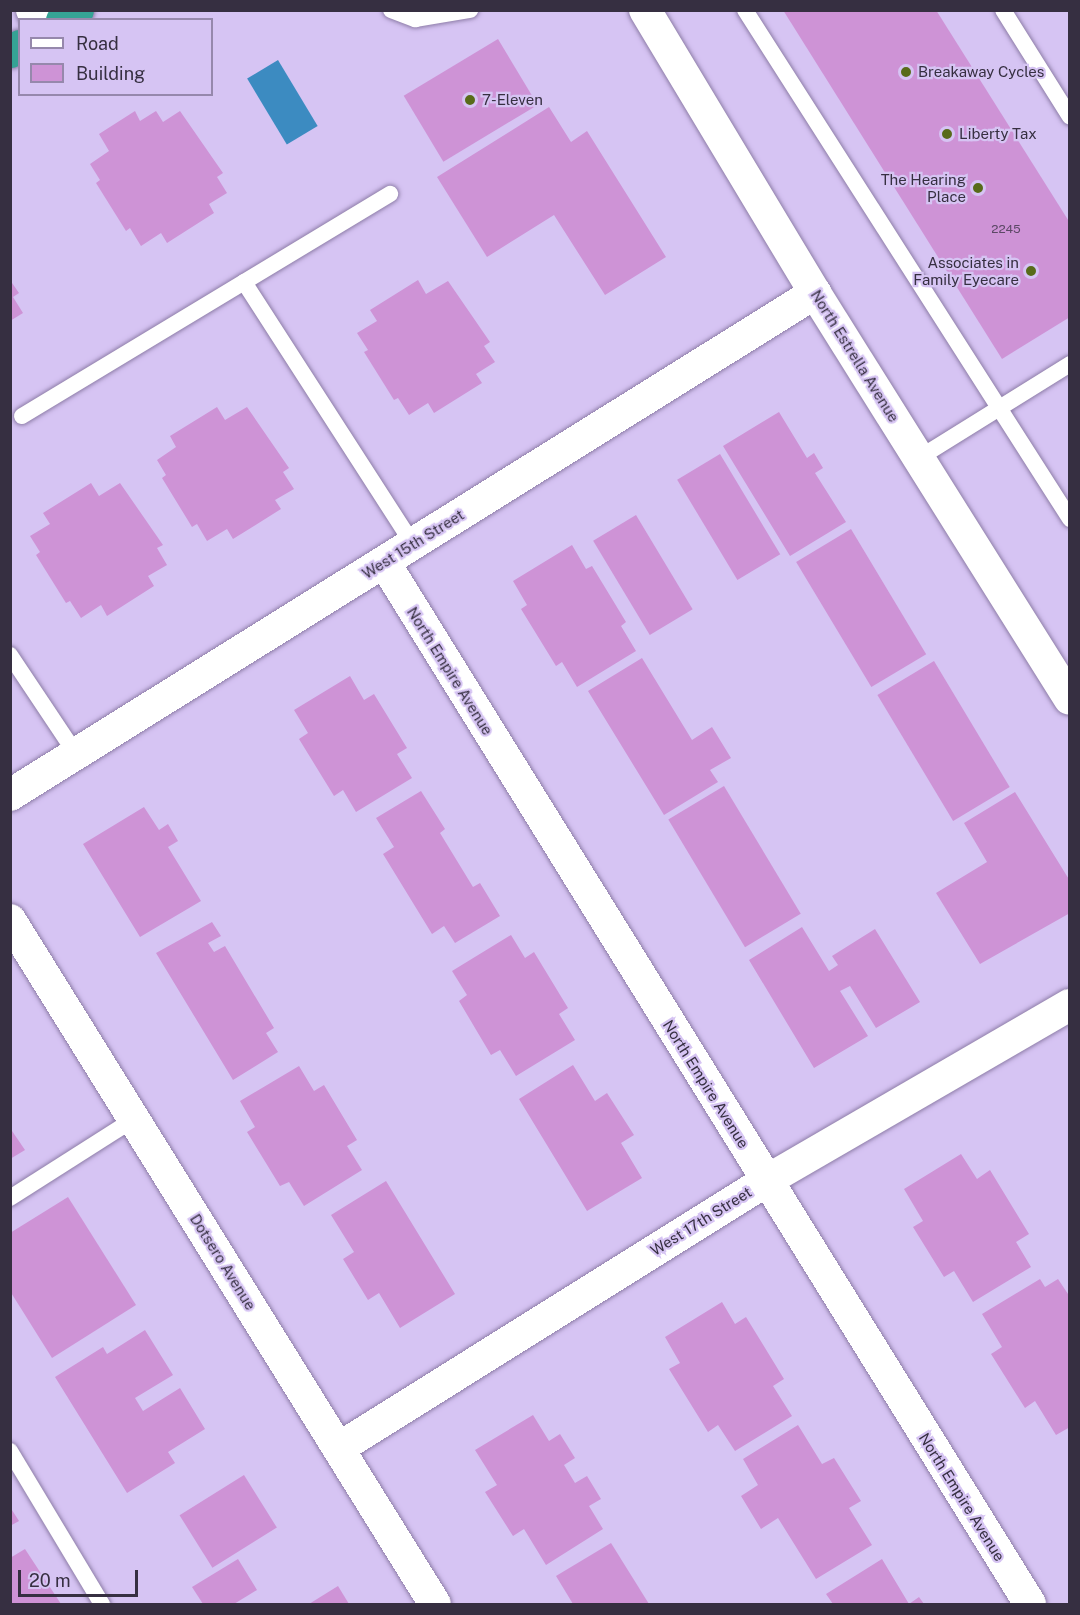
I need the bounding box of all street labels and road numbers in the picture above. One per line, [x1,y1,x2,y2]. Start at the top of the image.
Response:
street label: North Estrella Avenue [807,287,903,425]
street label: West 15th Street [359,505,467,583]
street label: North Empire Avenue [403,604,497,738]
street label: North Empire Avenue [659,1017,753,1151]
street label: West 17th Street [647,1183,755,1259]
street label: Dotsero Avenue [186,1211,260,1313]
street label: North Empire Avenue [915,1430,1009,1564]

